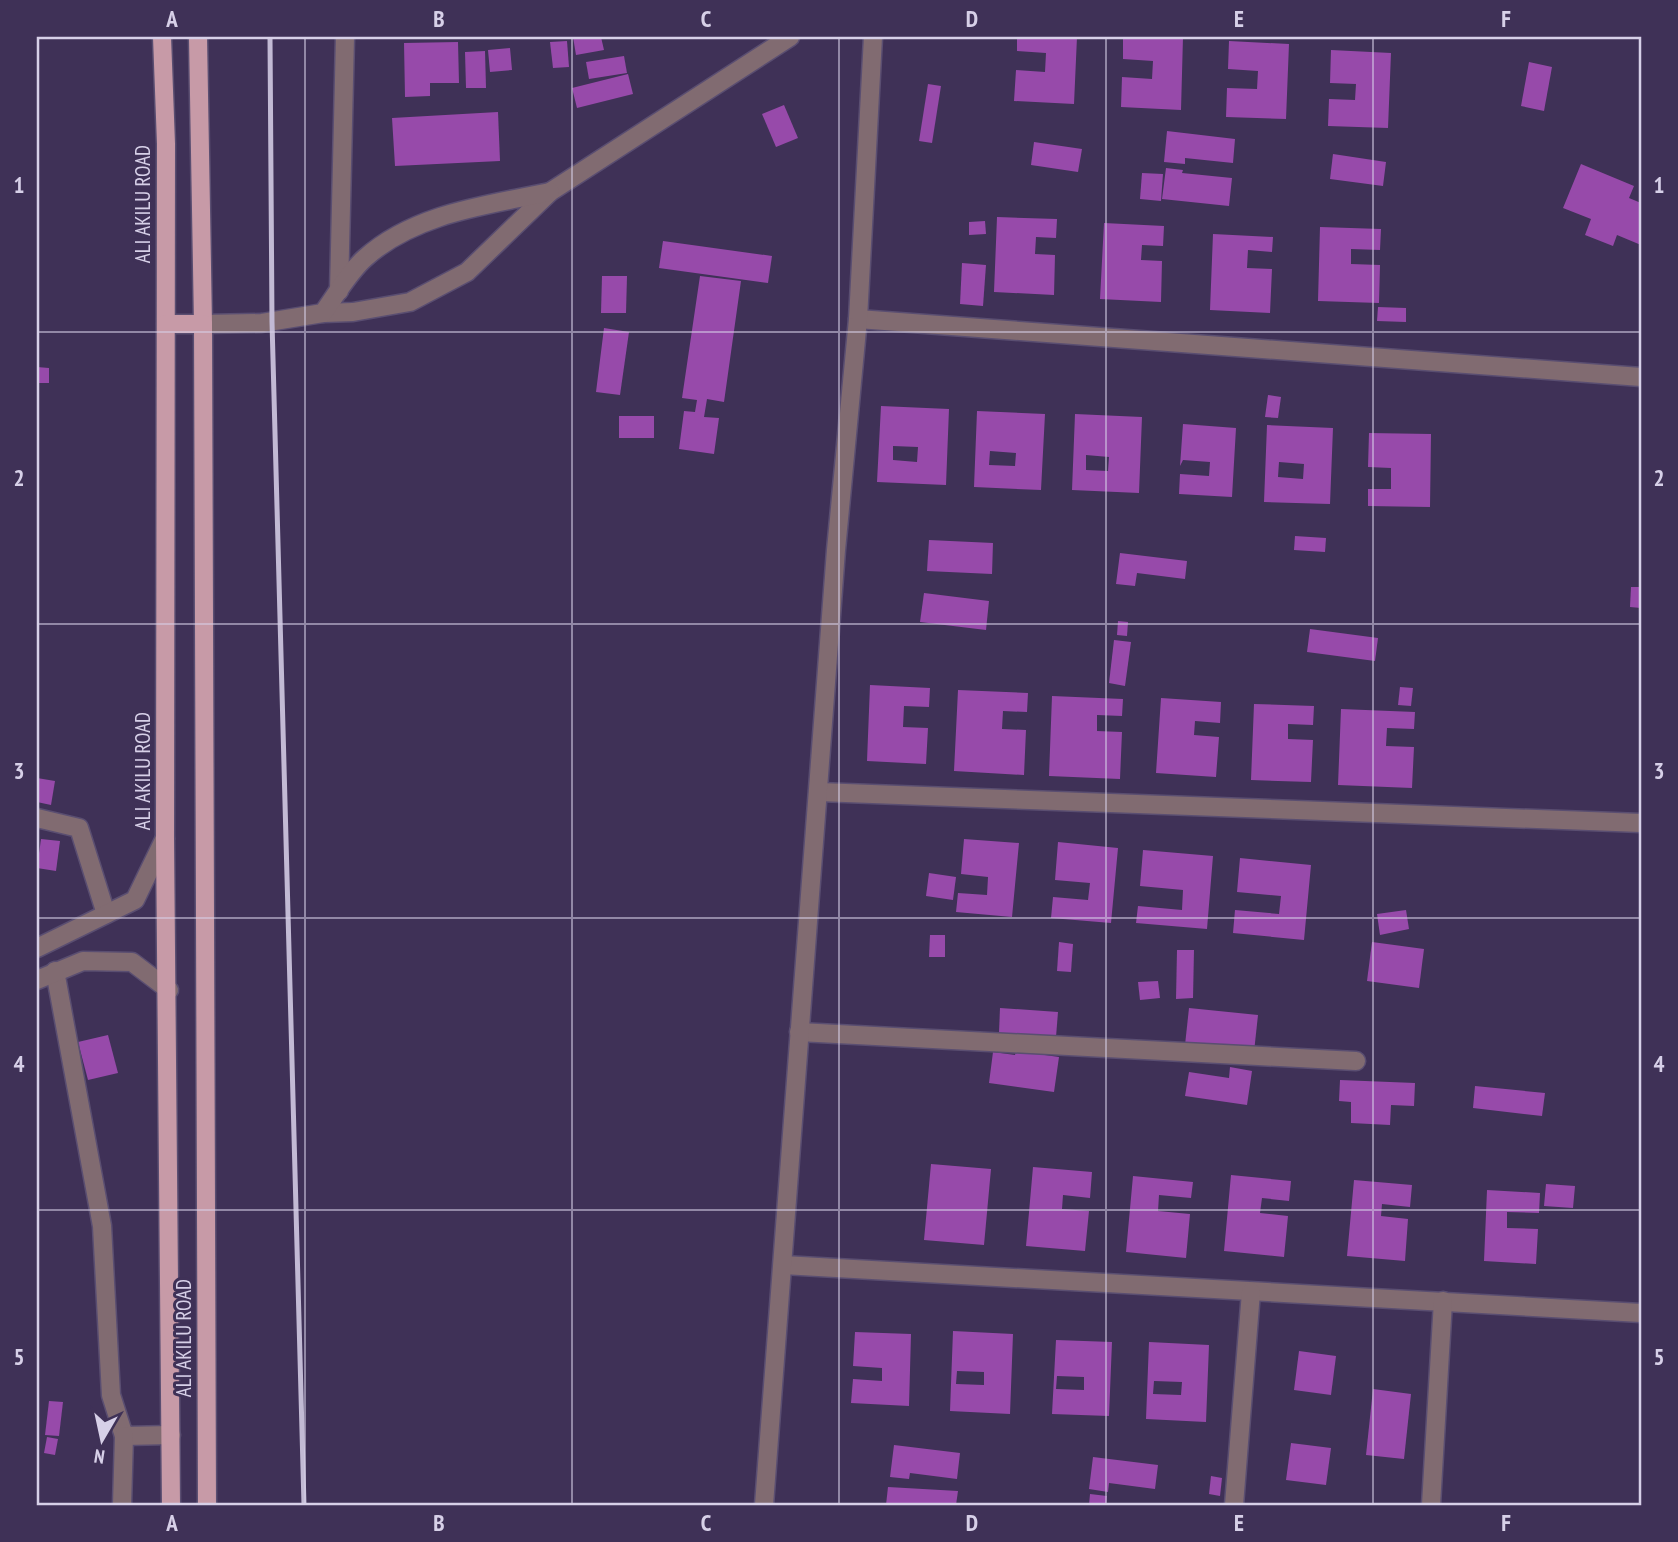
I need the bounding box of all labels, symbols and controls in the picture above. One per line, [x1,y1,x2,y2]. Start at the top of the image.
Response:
text: A [165,4,178,33]
text: B [433,4,445,33]
text: C [701,4,712,33]
text: D [966,4,978,33]
text: E [1234,4,1244,33]
text: F [1501,4,1511,33]
street label: ALI AKILU ROAD [129,145,156,263]
text: 1 [14,170,25,199]
text: 1 [1654,170,1665,199]
text: 2 [14,463,25,492]
text: 2 [1654,463,1665,492]
street label: ALI AKILU ROAD [129,712,156,830]
text: 3 [14,756,25,785]
text: 3 [1654,756,1665,785]
text: 4 [14,1049,25,1078]
text: 4 [1654,1049,1665,1078]
street label: ALI AKILU ROAD [170,1279,197,1397]
text: 5 [14,1342,25,1371]
text: 5 [1654,1342,1665,1371]
north arrow [66,1406,136,1476]
text: N [92,1444,106,1469]
text: A [165,1508,178,1537]
text: B [433,1508,445,1537]
text: C [701,1508,712,1537]
text: D [966,1508,978,1537]
text: E [1234,1508,1244,1537]
text: F [1501,1508,1511,1537]

